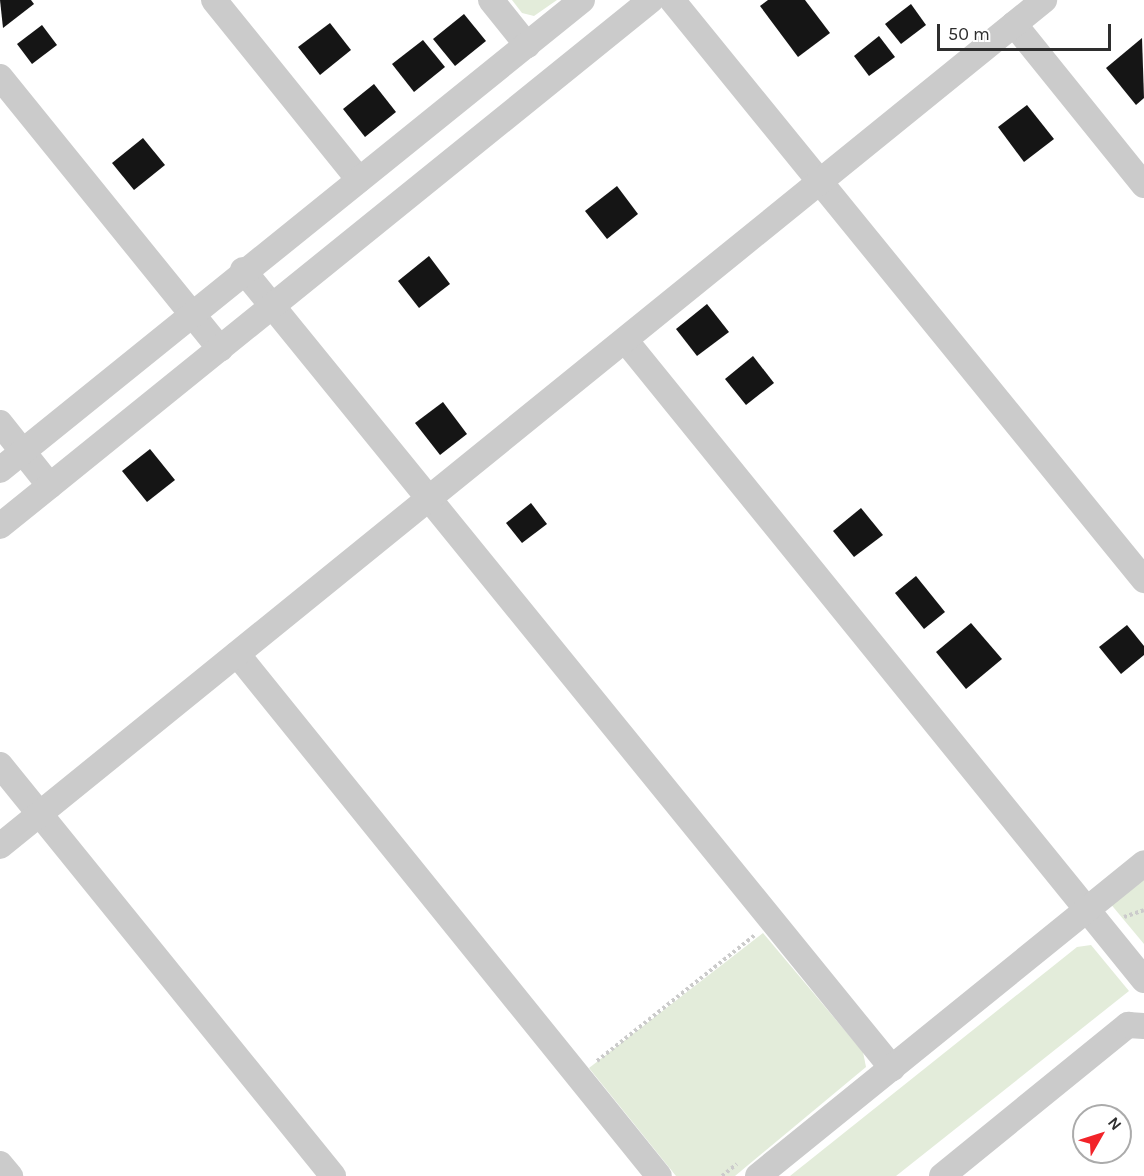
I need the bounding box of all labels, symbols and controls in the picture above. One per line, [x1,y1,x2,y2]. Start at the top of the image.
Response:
scale bar [940,12,1114,50]
text: 50 m [948,23,990,45]
north arrow [1072,1104,1132,1164]
text: N [1104,1113,1126,1134]

